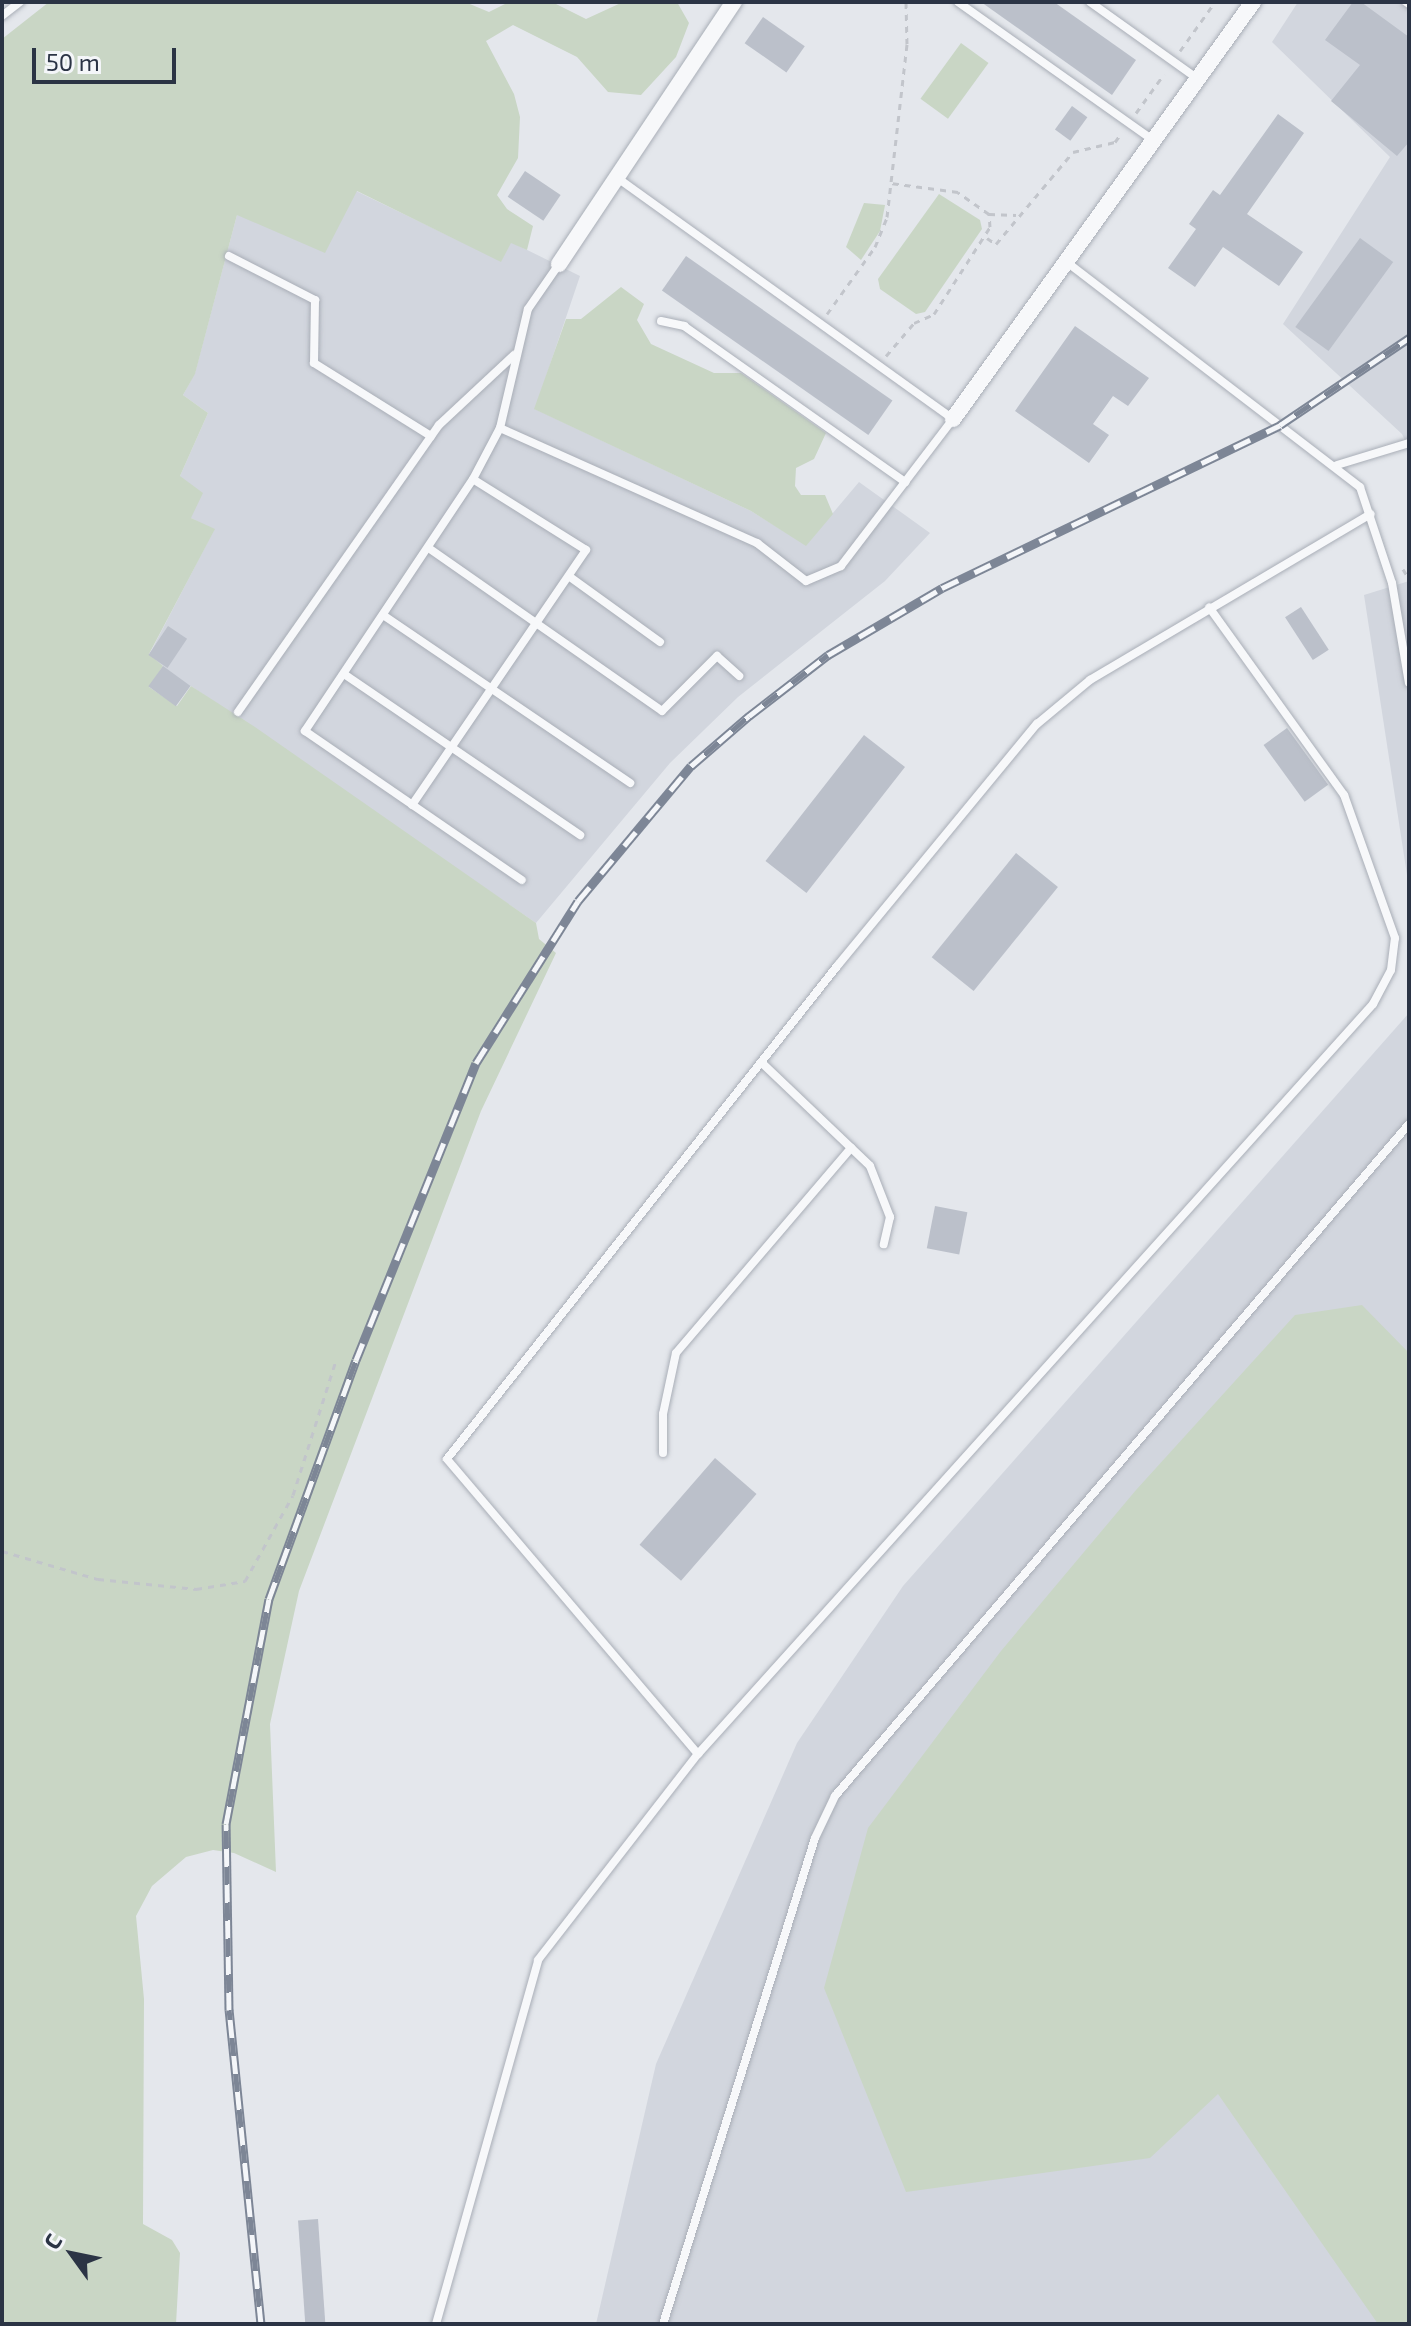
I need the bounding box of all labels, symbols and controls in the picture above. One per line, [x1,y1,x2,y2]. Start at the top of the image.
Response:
scale bar [36,32,180,82]
text: 50 m [46,47,100,76]
north arrow [32,2214,112,2294]
text: С [37,2228,66,2253]

